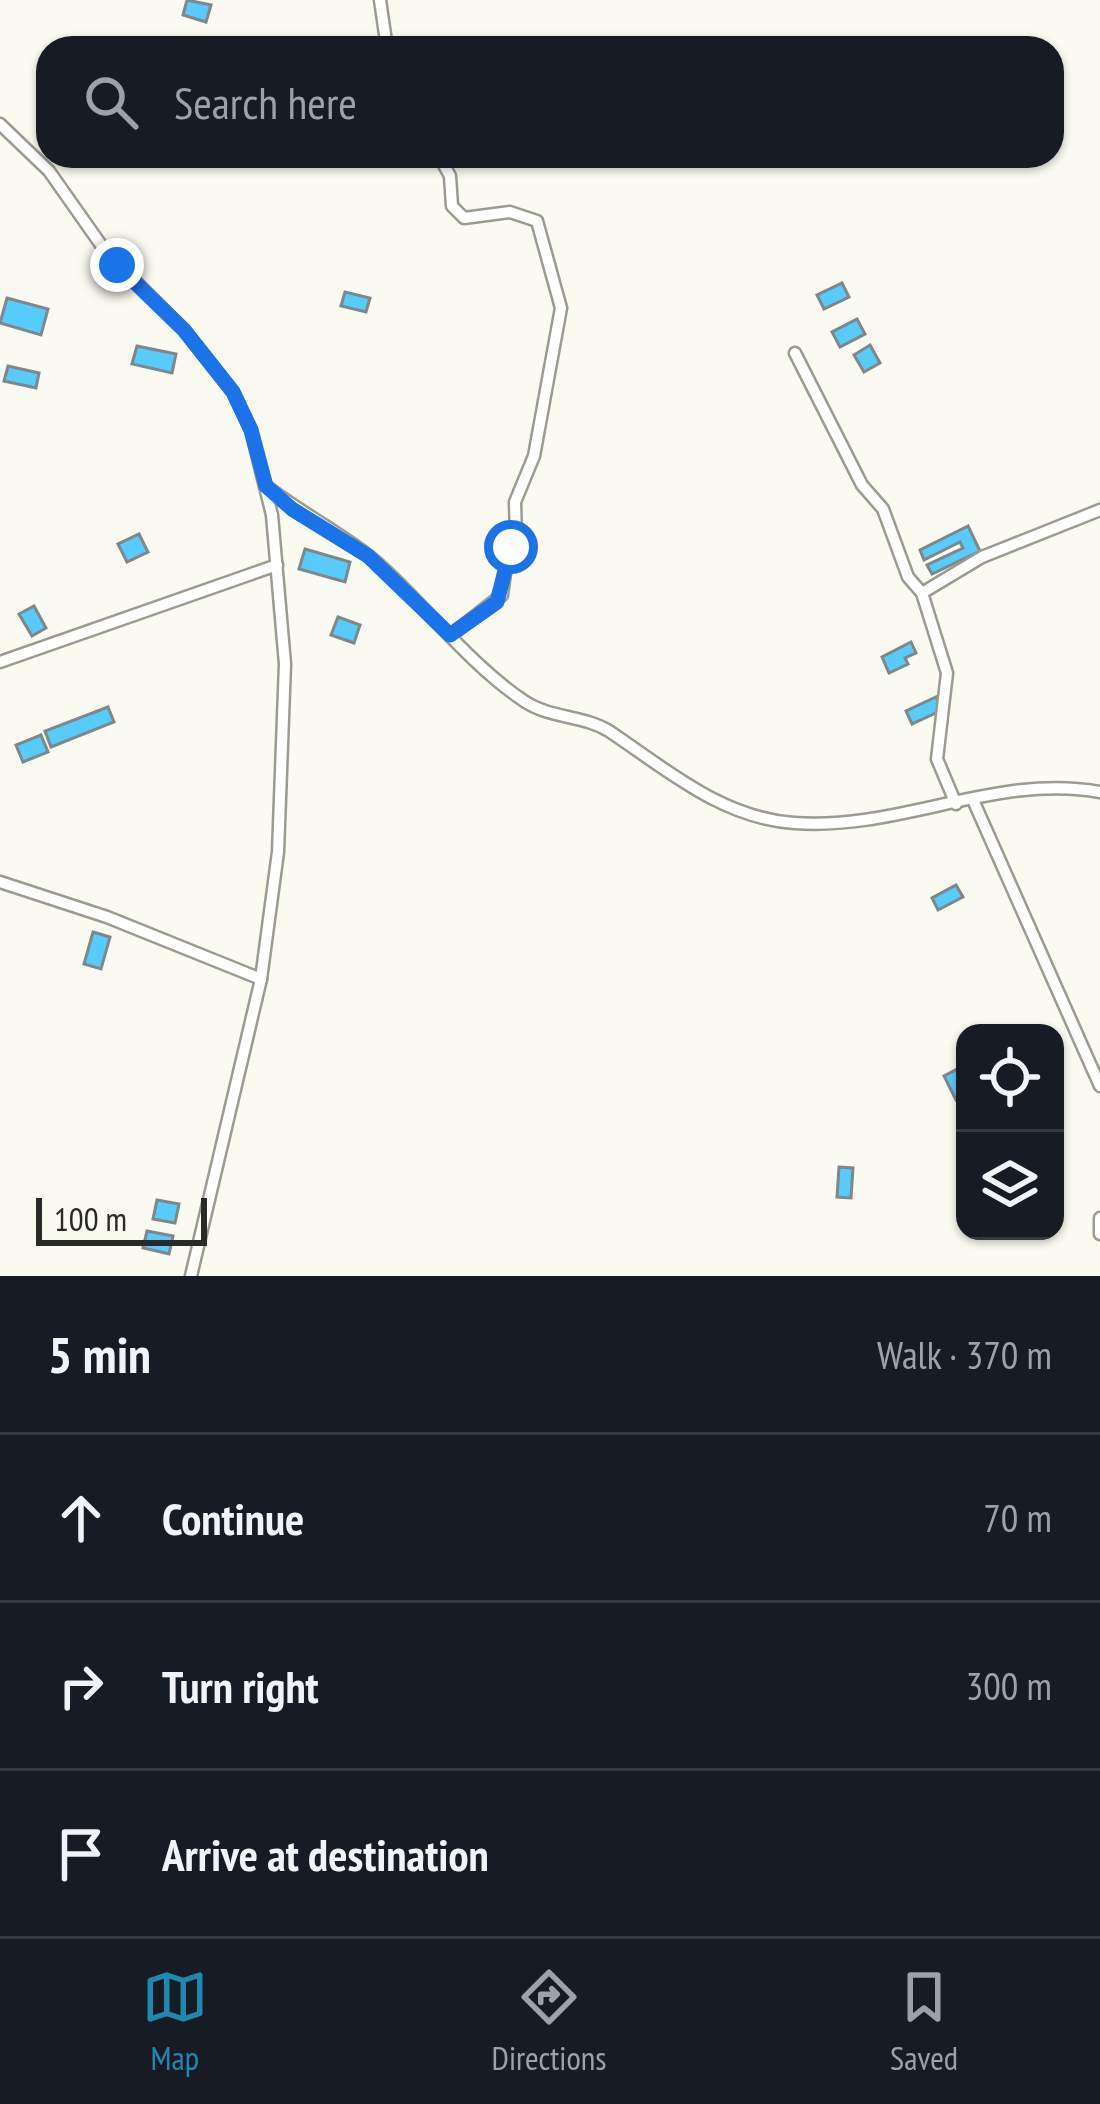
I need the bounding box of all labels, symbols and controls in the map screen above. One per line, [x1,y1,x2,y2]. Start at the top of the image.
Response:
search box [36,36,1064,168]
icon: search [78,69,144,135]
text: Search here [174,73,357,131]
route end [90,238,144,292]
route start [484,520,538,574]
map controls [956,1024,1064,1240]
button: locate [956,1024,1064,1132]
button: layers [956,1132,1064,1240]
scale bar [36,1192,207,1245]
text: 100 m [54,1197,127,1240]
text: 5 min [48,1321,151,1387]
text: Walk · 370 m [877,1329,1052,1380]
icon: ahead [48,1485,114,1551]
text: Continue [162,1489,304,1547]
text: 70 m [983,1492,1052,1543]
icon: right [48,1653,114,1719]
text: Turn right [162,1657,319,1715]
text: 300 m [966,1660,1052,1711]
icon: arrive [48,1821,114,1887]
text: Arrive at destination [162,1825,489,1883]
tab: Map [142,1964,208,2079]
tab: Directions [492,1964,606,2079]
tab: Saved [890,1964,958,2079]

